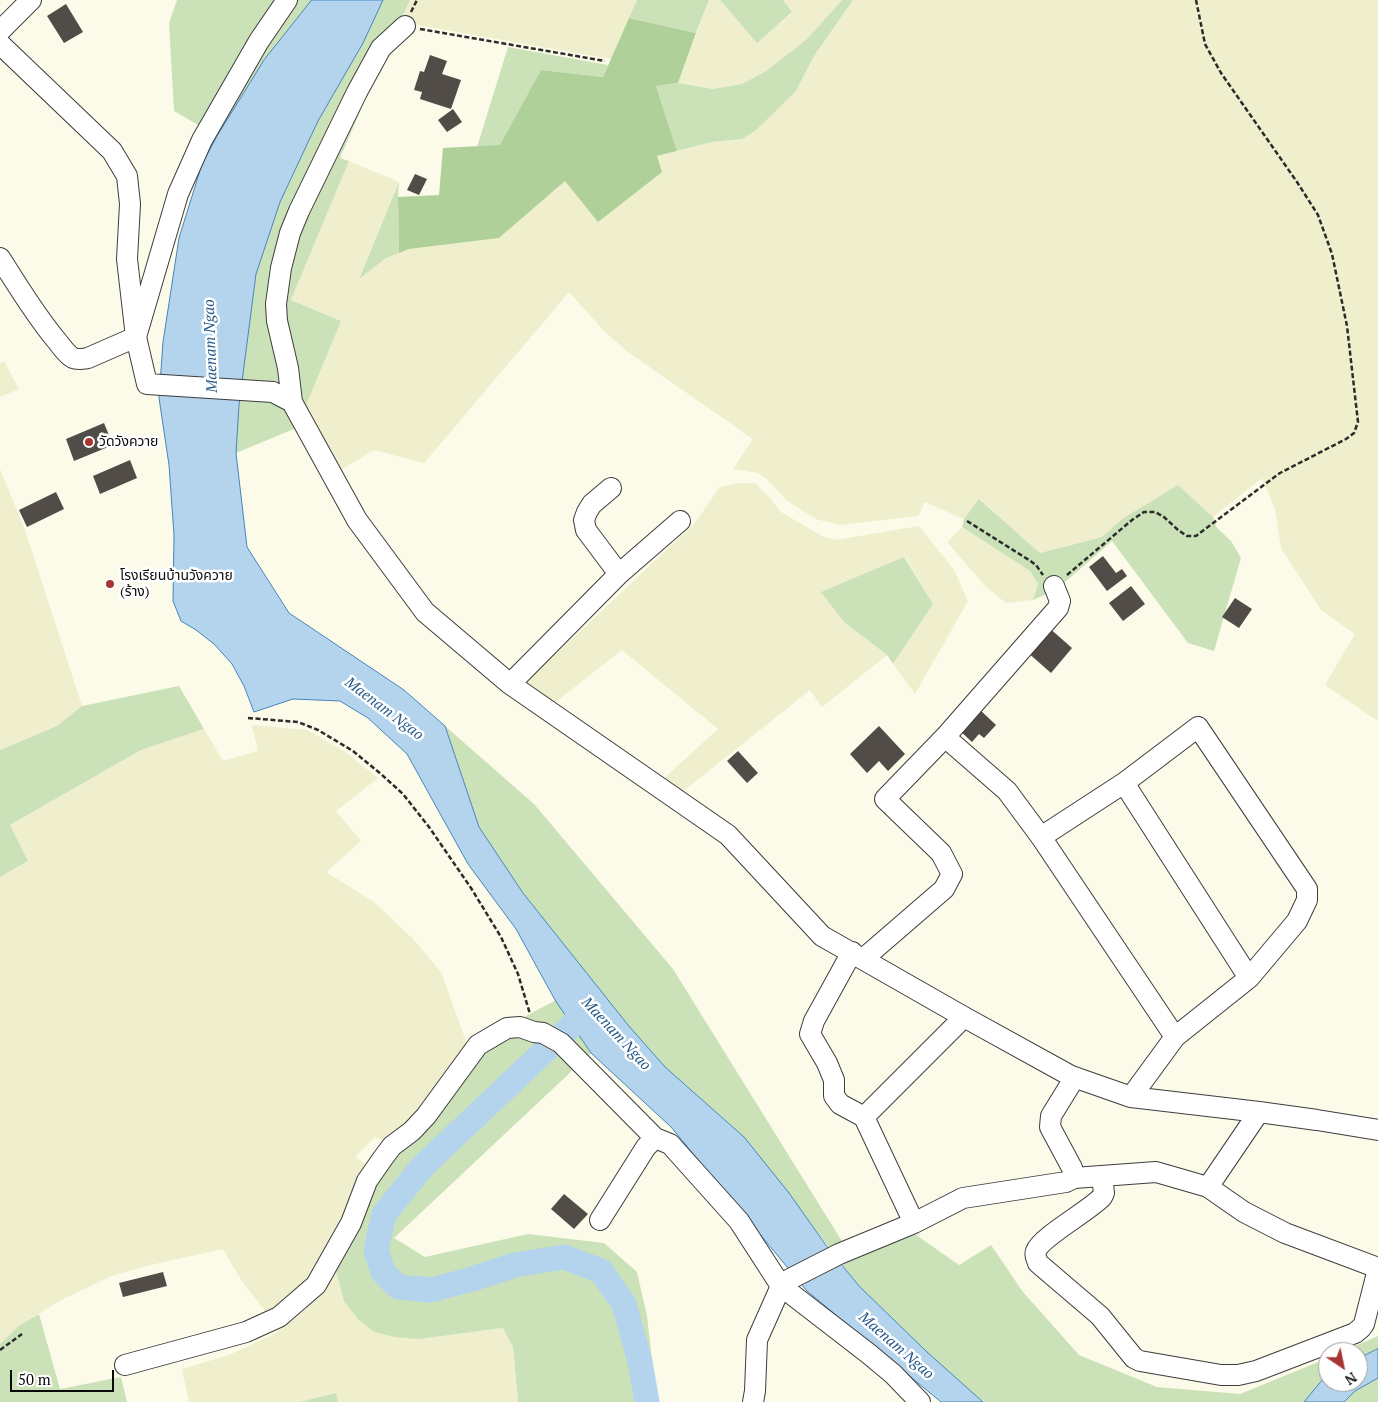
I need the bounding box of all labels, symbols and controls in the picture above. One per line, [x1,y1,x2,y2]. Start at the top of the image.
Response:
water label: Maenam Ngao [200,299,222,393]
place label: วัดวังควาย [99,434,158,450]
marker: วัดวังควาย [83,436,95,448]
place label: โรงเรียนบ้านวังควาย (ร้าง) [120,568,233,600]
marker: โรงเรียนบ้านวังควาย (ร้าง) [104,578,116,590]
water label: Maenam Ngao [341,674,427,744]
water label: Maenam Ngao [578,994,654,1074]
water label: Maenam Ngao [855,1309,937,1383]
north arrow [1318,1342,1368,1392]
scale bar [12,1360,116,1392]
text: N [1341,1368,1361,1390]
text: 50 m [18,1369,51,1389]

